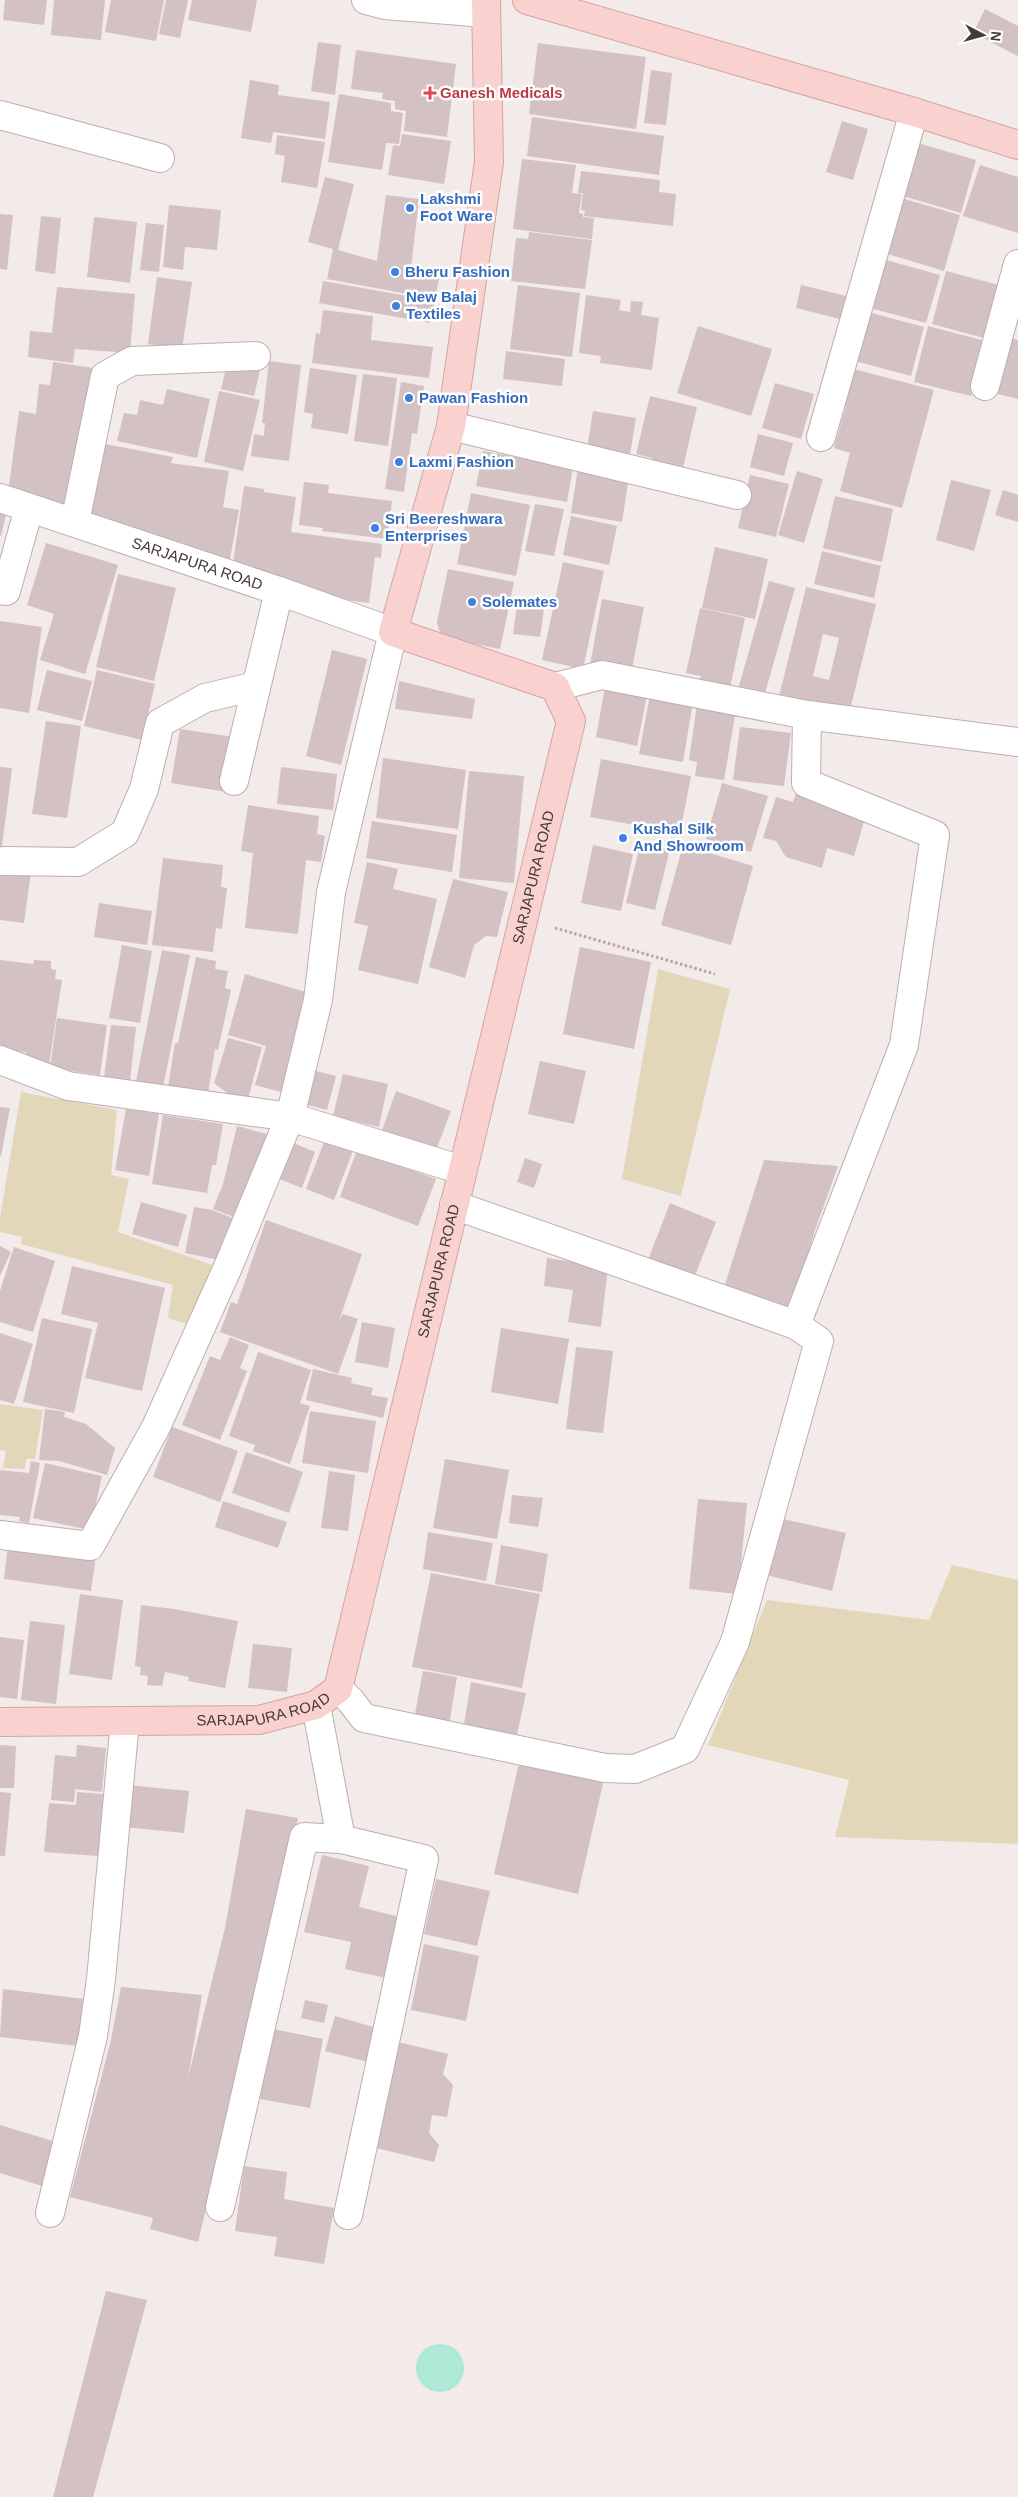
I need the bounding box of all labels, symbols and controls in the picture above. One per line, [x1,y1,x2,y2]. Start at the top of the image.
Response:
north arrow [958,10,1008,60]
text: N [987,30,1004,42]
place label: Ganesh Medicals [440,84,563,101]
marker: Ganesh Medicals [424,87,436,99]
place label: Lakshmi Foot Ware [420,190,493,224]
marker: Lakshmi Foot Ware [404,202,416,214]
place label: Bheru Fashion [405,263,510,280]
marker: Bheru Fashion [389,266,401,278]
place label: New Balaj Textiles [406,288,477,322]
marker: New Balaj Textiles [390,300,402,312]
place label: Pawan Fashion [419,389,528,406]
marker: Pawan Fashion [403,392,415,404]
place label: Laxmi Fashion [409,453,514,470]
marker: Laxmi Fashion [393,456,405,468]
place label: Sri Beereshwara Enterprises [385,510,503,544]
marker: Sri Beereshwara Enterprises [369,522,381,534]
street label: SARJAPURA ROAD [130,534,265,593]
place label: Solemates [482,593,557,610]
marker: Solemates [466,596,478,608]
street label: SARJAPURA ROAD [509,809,557,946]
place label: Kushal Silk And Showroom [633,820,744,854]
marker: Kushal Silk And Showroom [617,832,629,844]
street label: SARJAPURA ROAD [414,1202,462,1339]
street label: SARJAPURA ROAD [197,1689,333,1729]

